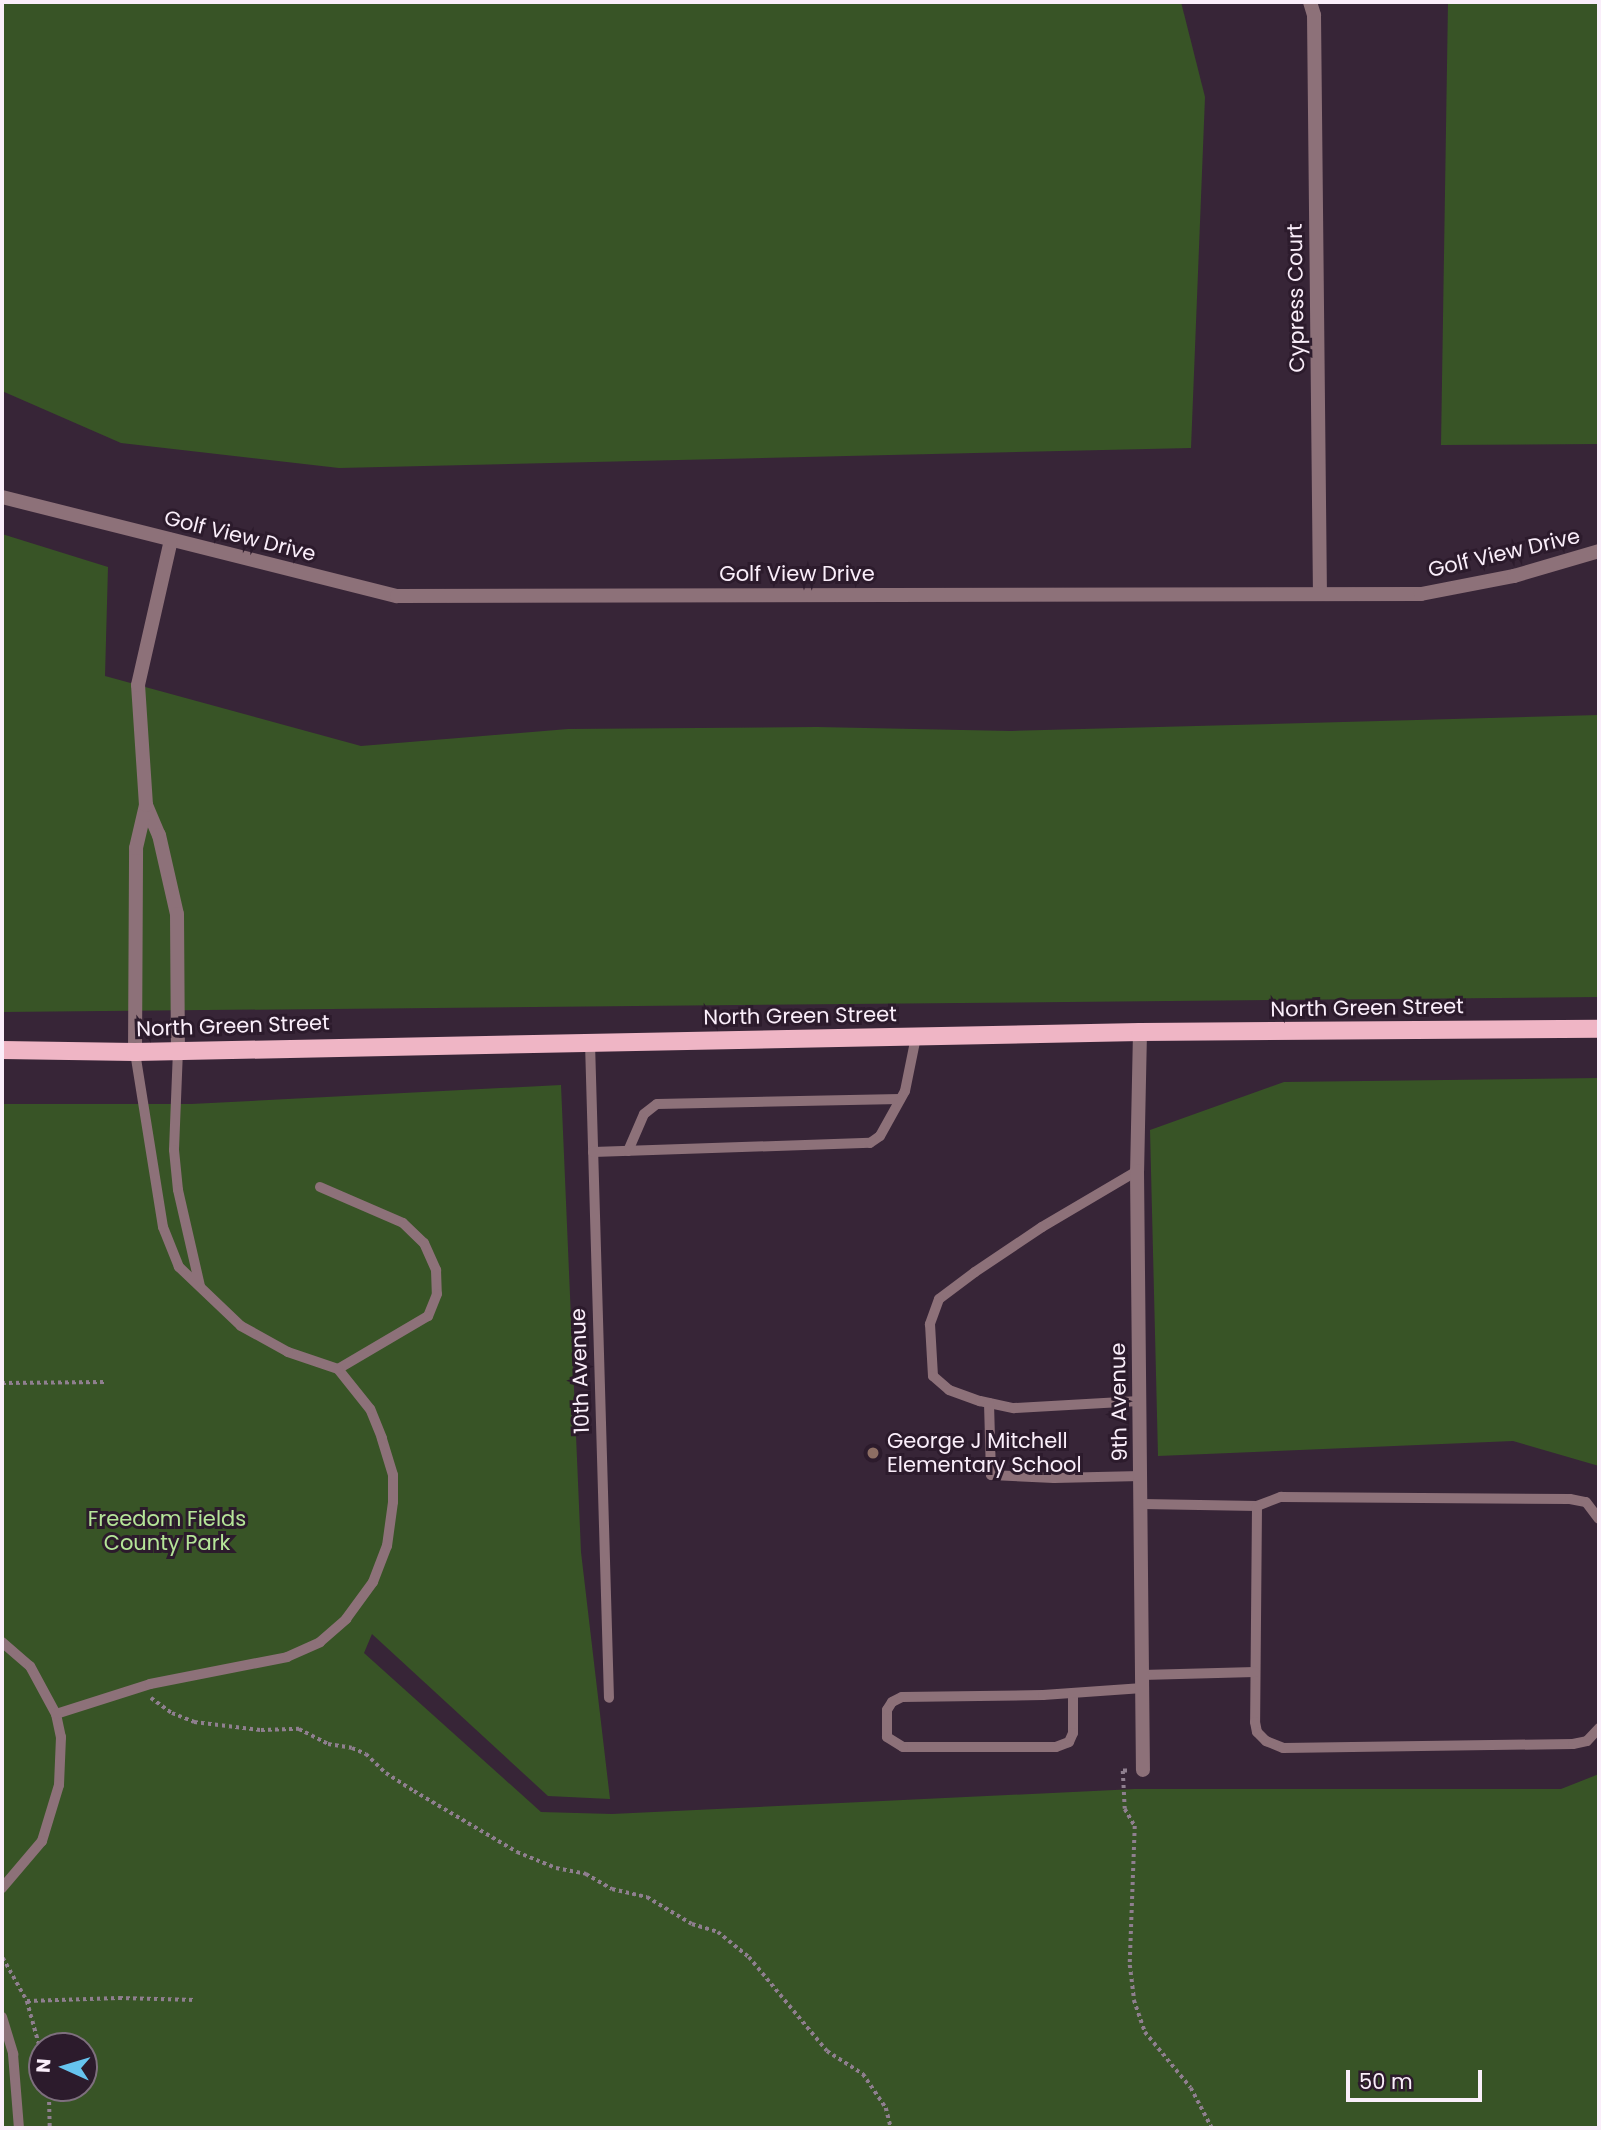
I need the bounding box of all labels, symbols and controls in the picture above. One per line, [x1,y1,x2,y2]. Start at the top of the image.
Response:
street label: Cypress Court [1282,223,1310,373]
street label: Golf View Drive [162,505,318,567]
street label: Golf View Drive [1425,523,1583,583]
street label: Golf View Drive [719,561,875,587]
street label: North Green Street [1270,994,1464,1022]
street label: North Green Street [703,1002,897,1030]
street label: North Green Street [136,1010,330,1042]
street label: 10th Avenue [565,1308,595,1434]
street label: 9th Avenue [1105,1342,1133,1462]
place label: George J Mitchell Elementary School [887,1428,1082,1478]
marker: George J Mitchell Elementary School [865,1445,881,1461]
park label: Freedom Fields County Park [88,1506,246,1556]
north arrow [28,2032,98,2102]
scale bar [1349,2056,1486,2100]
text: N [30,2058,58,2074]
text: 50 m [1359,2067,1413,2096]

